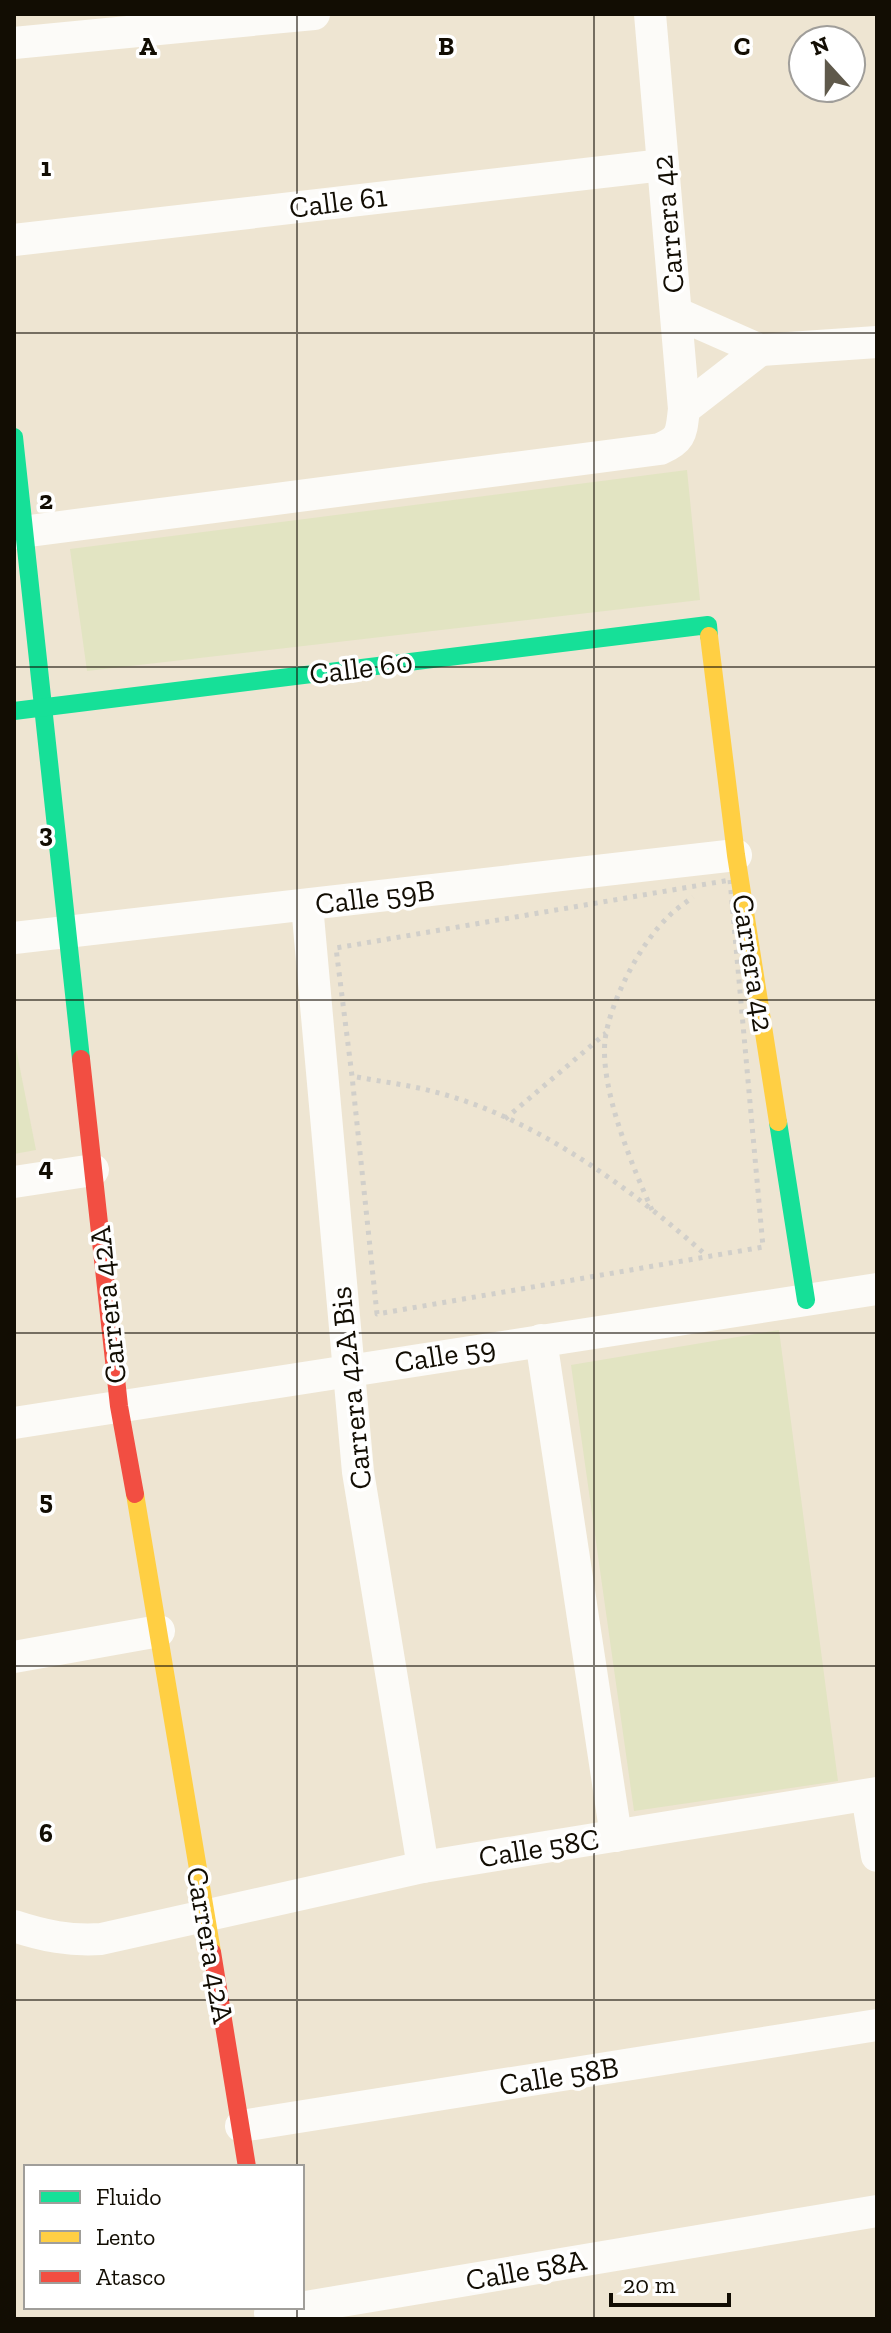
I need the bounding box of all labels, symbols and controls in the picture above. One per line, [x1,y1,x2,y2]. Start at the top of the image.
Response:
north arrow [787,24,867,104]
text: A [139,30,157,62]
text: B [438,30,454,62]
text: C [734,30,750,62]
text: N [807,30,833,61]
text: 1 [41,151,52,183]
street label: Carrera 42 [644,153,692,295]
street label: Calle 61 [287,178,389,226]
text: 2 [39,484,53,516]
street label: Calle 60 [307,644,415,692]
text: 3 [39,817,53,849]
street label: Calle 59B [313,872,437,922]
street label: Carrera 42 [724,892,782,1034]
text: 4 [39,1151,54,1183]
street label: Carrera 42A [82,1224,134,1386]
street label: Carrera 42A Bis [322,1285,380,1491]
street label: Calle 59 [392,1329,498,1381]
text: 5 [39,1484,53,1516]
text: 6 [39,1817,53,1849]
street label: Calle 58C [476,1821,602,1875]
street label: Carrera 42A [179,1864,242,2027]
street label: Calle 58B [497,2049,621,2103]
legend [24,2165,304,2309]
text: Fluido [96,2182,161,2211]
text: Lento [96,2222,155,2251]
street label: Calle 58A [463,2242,590,2298]
scale bar [611,2257,729,2307]
text: Atasco [96,2262,166,2291]
text: 20 m [623,2270,676,2299]

